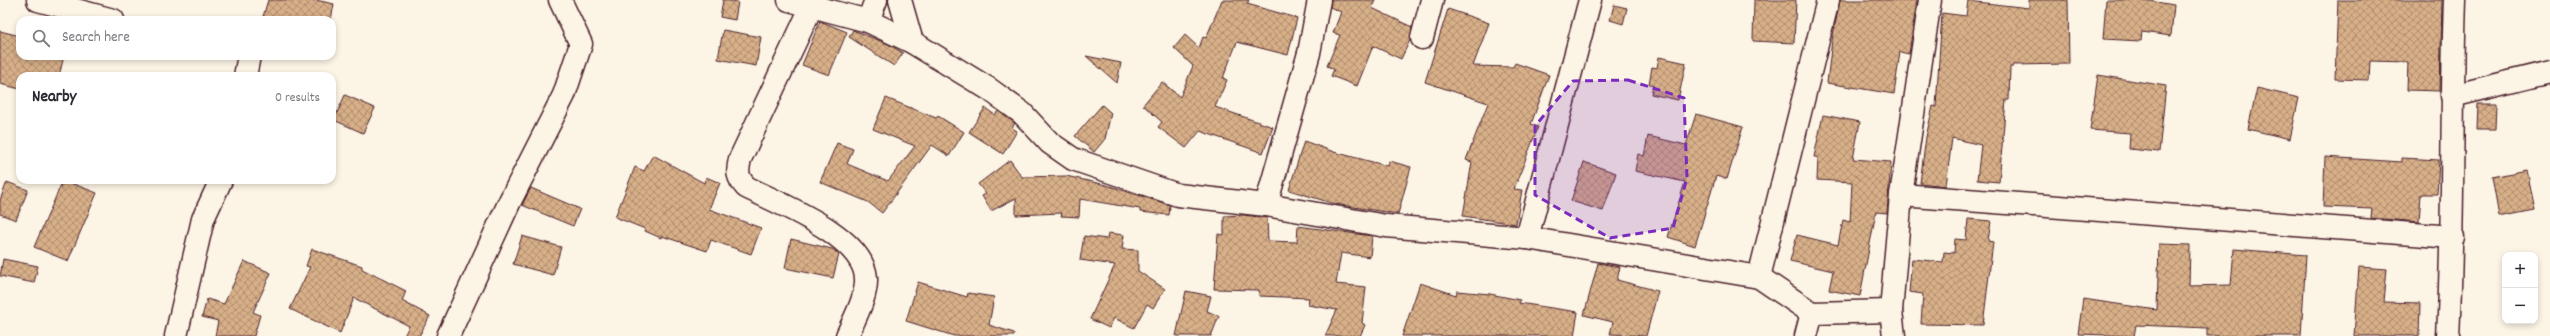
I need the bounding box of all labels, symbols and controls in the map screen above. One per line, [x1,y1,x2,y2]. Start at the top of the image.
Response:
search box [16,16,336,60]
icon: search [30,27,52,49]
text: Search here [62,27,130,49]
text: Nearby [32,86,76,110]
text: 0 results [275,89,320,108]
map controls [2502,252,2538,324]
button: + [2502,252,2538,288]
button: − [2502,288,2538,324]

